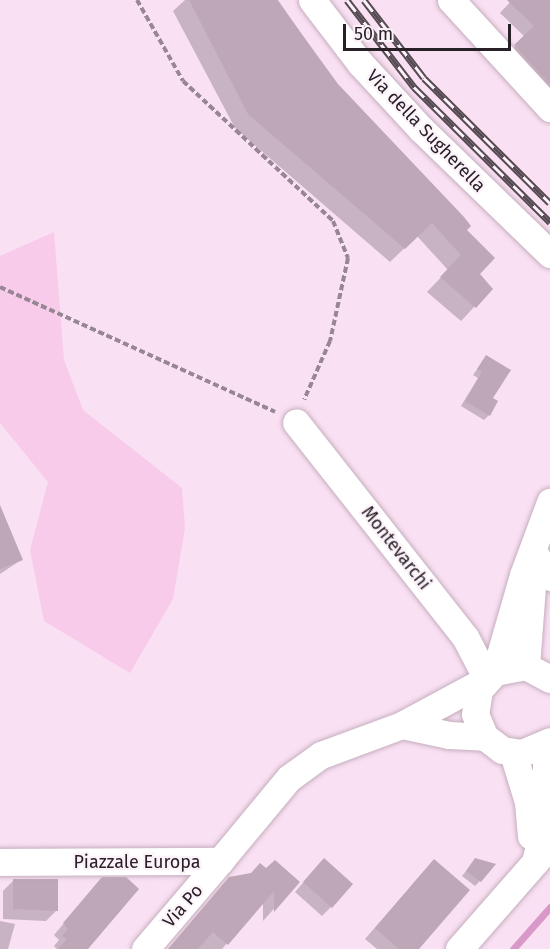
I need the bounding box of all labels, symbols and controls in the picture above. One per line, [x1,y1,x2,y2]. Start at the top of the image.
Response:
scale bar [346,12,514,50]
text: 50 m [354,23,393,45]
street label: Via della Sugherella [362,65,490,197]
street label: Montevarchi [357,502,435,594]
street label: Piazzale Europa [73,851,201,873]
street label: Via Po [158,880,208,932]

